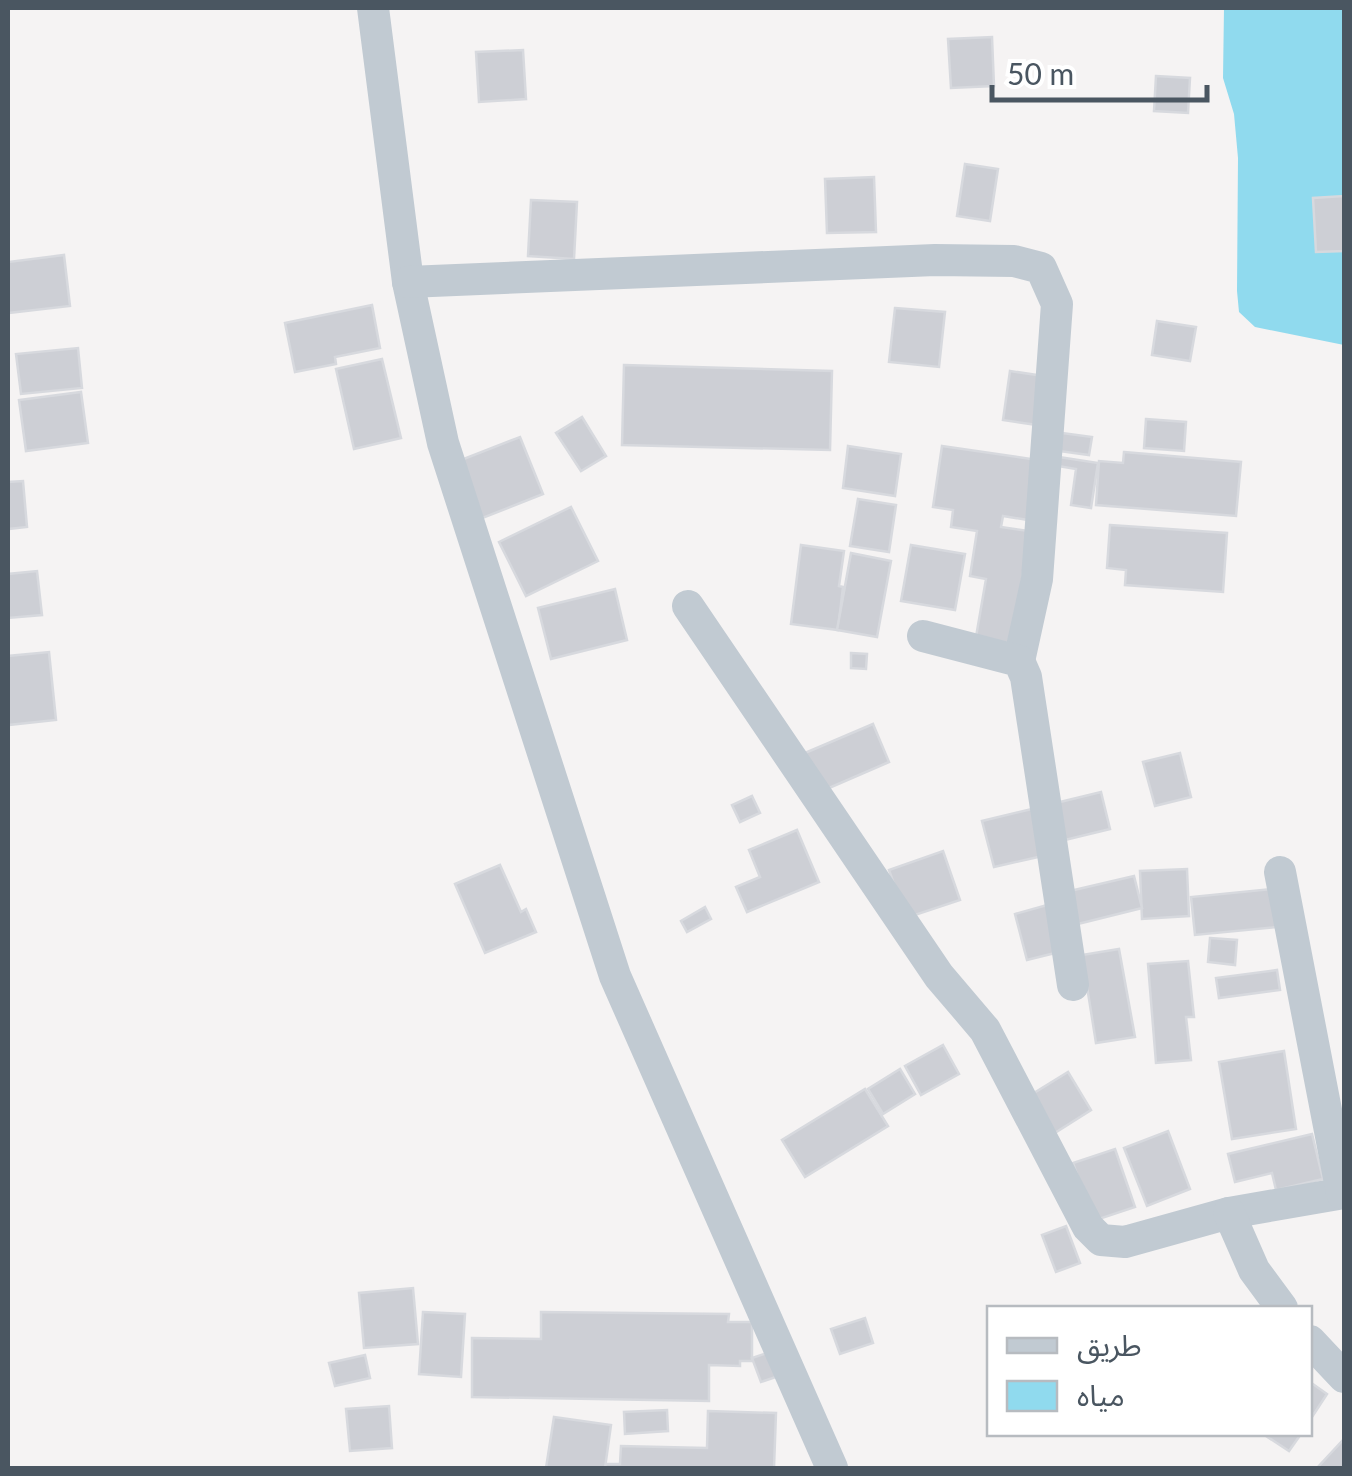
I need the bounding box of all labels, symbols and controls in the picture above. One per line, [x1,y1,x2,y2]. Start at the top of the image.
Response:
scale bar [992,40,1207,102]
text: 50 m [1007,55,1074,91]
legend [987,1306,1312,1436]
text: طريق [1077,1326,1142,1364]
text: مياه [1077,1376,1125,1412]

